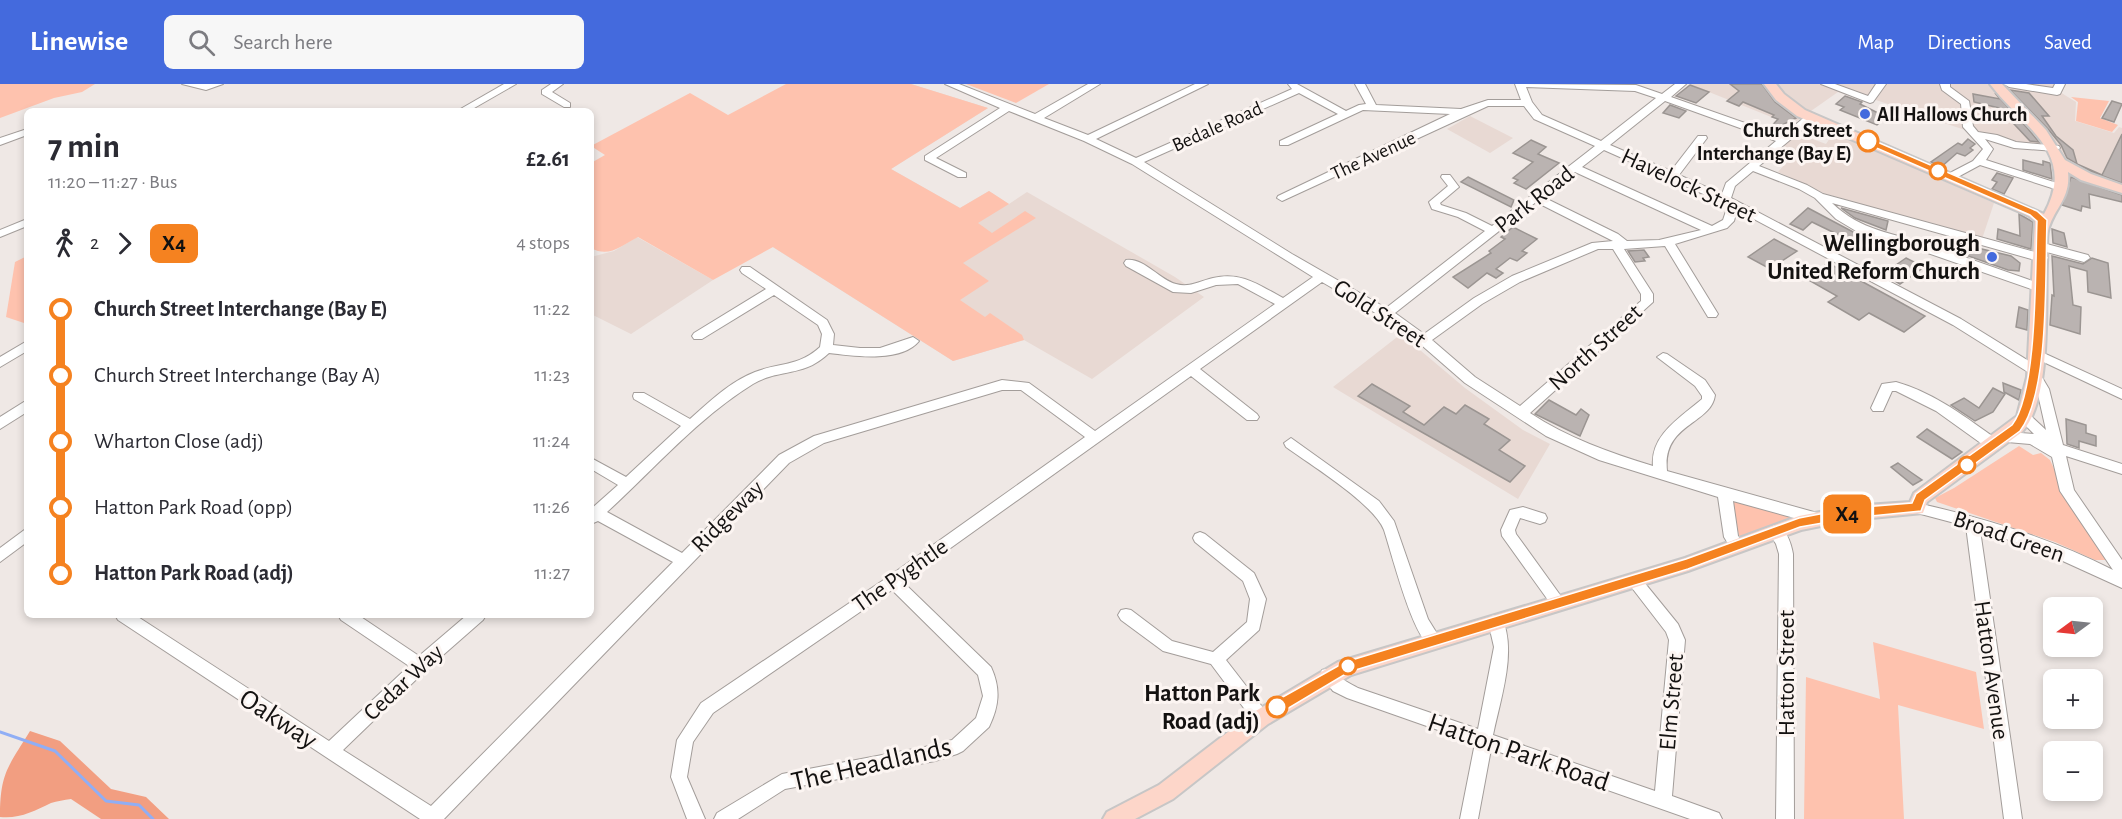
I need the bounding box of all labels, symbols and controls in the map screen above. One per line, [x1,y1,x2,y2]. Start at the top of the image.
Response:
search box [164,15,584,69]
icon: search [185,26,218,59]
text: Linewise [30,28,128,56]
text: Search here [233,31,333,53]
text: Map [1858,32,1894,53]
text: Directions [1927,32,2011,53]
text: Saved [2044,32,2092,53]
street label: Bedale Road [1169,98,1266,156]
place label: All Hallows Church [1877,105,2027,125]
marker: All Hallows Church [1858,107,1872,121]
place label: Church Street Interchange (Bay E) [1697,121,1852,164]
street label: The Avenue [1328,128,1419,184]
marker: Church Street Interchange (Bay E) [1857,130,1879,152]
text: 7 min [48,131,120,164]
street label: Havelock Street [1617,144,1760,228]
text: £2.61 [526,148,570,170]
street label: Park Road [1491,162,1579,238]
unlabelled marker [1929,162,1947,180]
text: 11:20 – 11:27 · Bus [48,172,177,192]
icon: walk [48,227,81,260]
icon: forward [108,227,141,260]
place label: Wellingborough United Reform Church [1767,232,1980,284]
text: 2 [90,233,99,253]
text: X4 [162,233,186,254]
text: 4 stops [516,233,570,253]
marker: Wellingborough United Reform Church [1985,250,1999,264]
street label: Gold Street [1329,275,1430,353]
text: Church Street Interchange (Bay E) [94,298,388,320]
text: 11:22 [533,299,570,319]
street label: North Street [1545,300,1647,395]
text: Church Street Interchange (Bay A) [94,364,381,386]
text: 11:23 [534,365,570,385]
text: Wharton Close (adj) [94,430,264,452]
text: 11:24 [533,431,570,451]
unlabelled marker [1958,456,1976,474]
street label: Ridgeway [687,476,768,557]
line badge: X4 [1820,494,1874,534]
text: Hatton Park Road (opp) [94,496,293,518]
text: 11:26 [533,497,570,517]
text: X4 [1835,504,1859,525]
street label: Broad Green [1950,507,2067,567]
street label: The Pyghtle [849,534,953,617]
text: Hatton Park Road (adj) [94,562,294,584]
text: 11:27 [534,563,570,583]
north arrow [2043,597,2103,657]
map controls [2043,597,2103,801]
street label: Hatton Avenue [1969,599,2013,741]
street label: Hatton Street [1775,609,1799,736]
street label: Cedar Way [359,640,448,725]
street label: Elm Street [1656,652,1688,752]
unlabelled marker [1339,657,1357,675]
button: + [2043,669,2103,729]
place label: Hatton Park Road (adj) [1144,682,1260,734]
street label: Oakway [234,684,322,755]
marker: Hatton Park Road (adj) [1266,696,1288,718]
street label: Hatton Park Road [1424,709,1613,797]
street label: The Headlands [789,733,954,797]
button: − [2043,741,2103,801]

